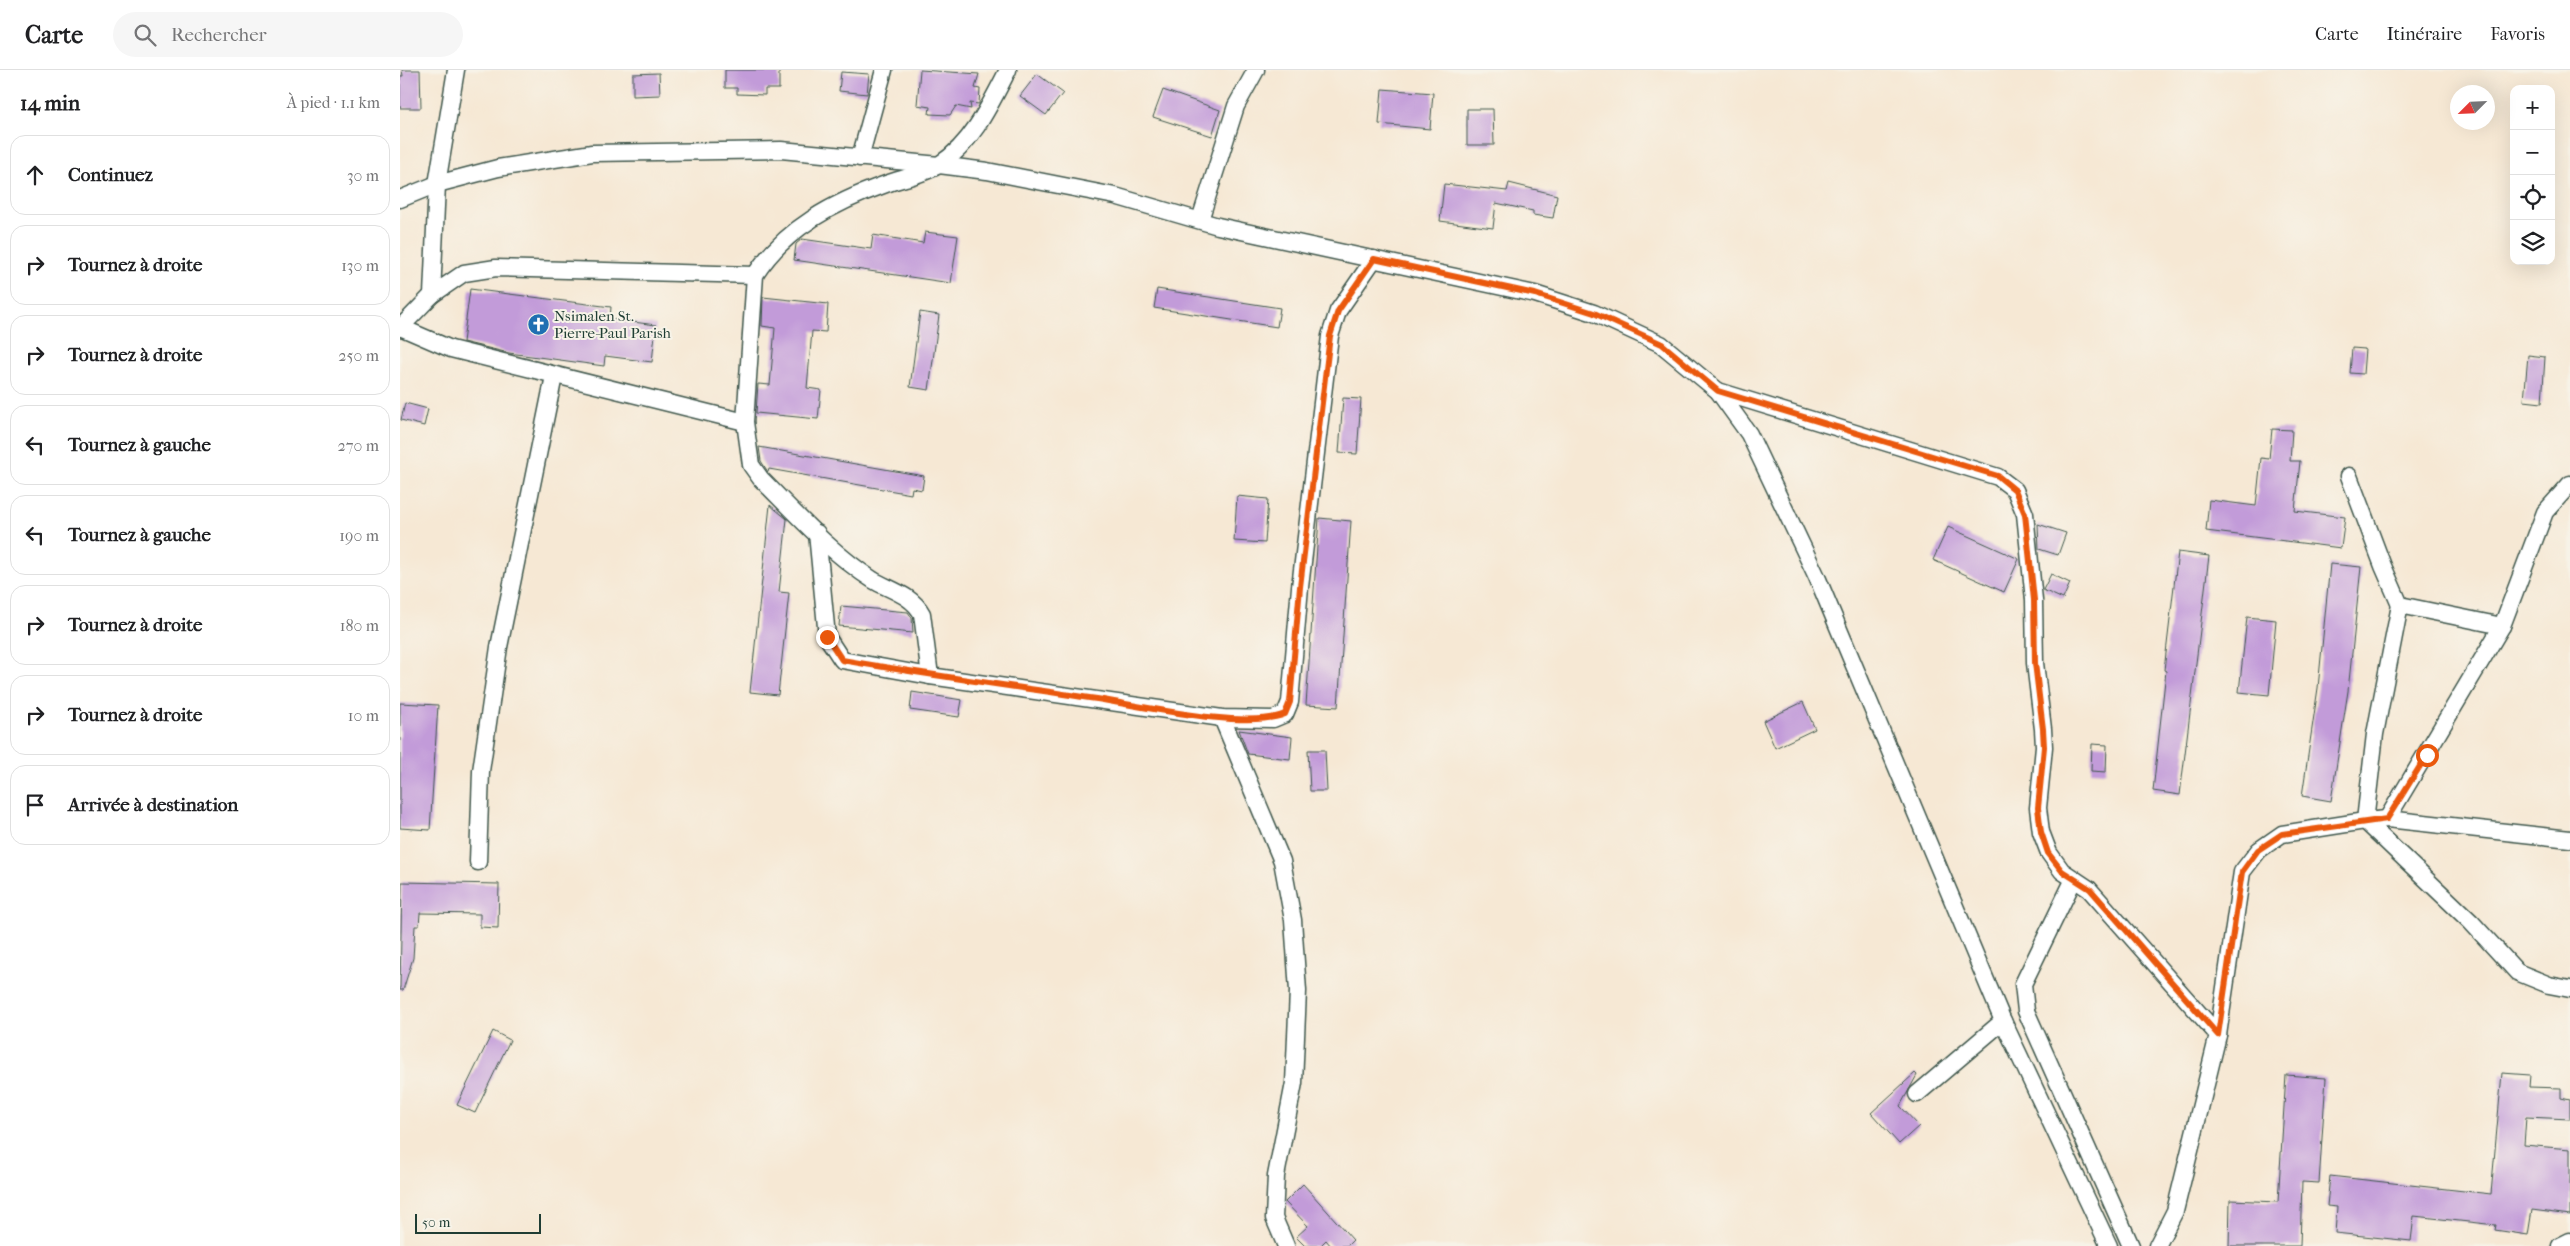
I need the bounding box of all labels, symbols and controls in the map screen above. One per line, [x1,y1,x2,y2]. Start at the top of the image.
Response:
search box [113,12,463,57]
text: Carte [25,21,83,49]
icon: search [131,21,159,49]
text: Rechercher [171,24,267,46]
text: Carte [2315,24,2359,45]
text: Itinéraire [2387,24,2462,45]
text: Favoris [2490,24,2545,45]
north arrow [2450,85,2495,130]
map controls [2510,85,2555,265]
button: + [2510,85,2555,130]
text: 14 min [20,91,80,115]
text: À pied · 1.1 km [287,93,380,112]
button: − [2510,130,2555,175]
icon: ahead [21,161,49,189]
text: Continuez [68,164,153,186]
text: 30 m [347,166,379,185]
button: locate [2510,175,2555,220]
button: layers [2510,220,2555,265]
icon: right [21,251,49,279]
text: Tournez à droite [68,254,202,276]
text: 130 m [341,256,379,275]
place label: Nsimalen St. Pierre-Paul Parish [554,307,672,342]
church icon: Nsimalen St. Pierre-Paul Parish [526,313,550,337]
icon: right [21,341,49,369]
text: Tournez à droite [68,344,202,366]
text: 250 m [338,346,379,365]
icon: left [21,431,49,459]
text: Tournez à gauche [68,434,211,456]
text: 270 m [338,436,379,455]
icon: left [21,521,49,549]
text: Tournez à gauche [68,524,211,546]
text: 190 m [339,526,379,545]
icon: right [21,611,49,639]
text: Tournez à droite [68,614,202,636]
text: 180 m [340,616,379,635]
route end [816,626,839,649]
icon: right [21,701,49,729]
text: Tournez à droite [68,704,202,726]
text: 10 m [348,706,379,725]
route start [2416,744,2439,767]
icon: arrive [21,791,49,819]
text: Arrivée à destination [68,794,238,816]
scale bar [415,1211,541,1234]
text: 50 m [422,1214,450,1231]

